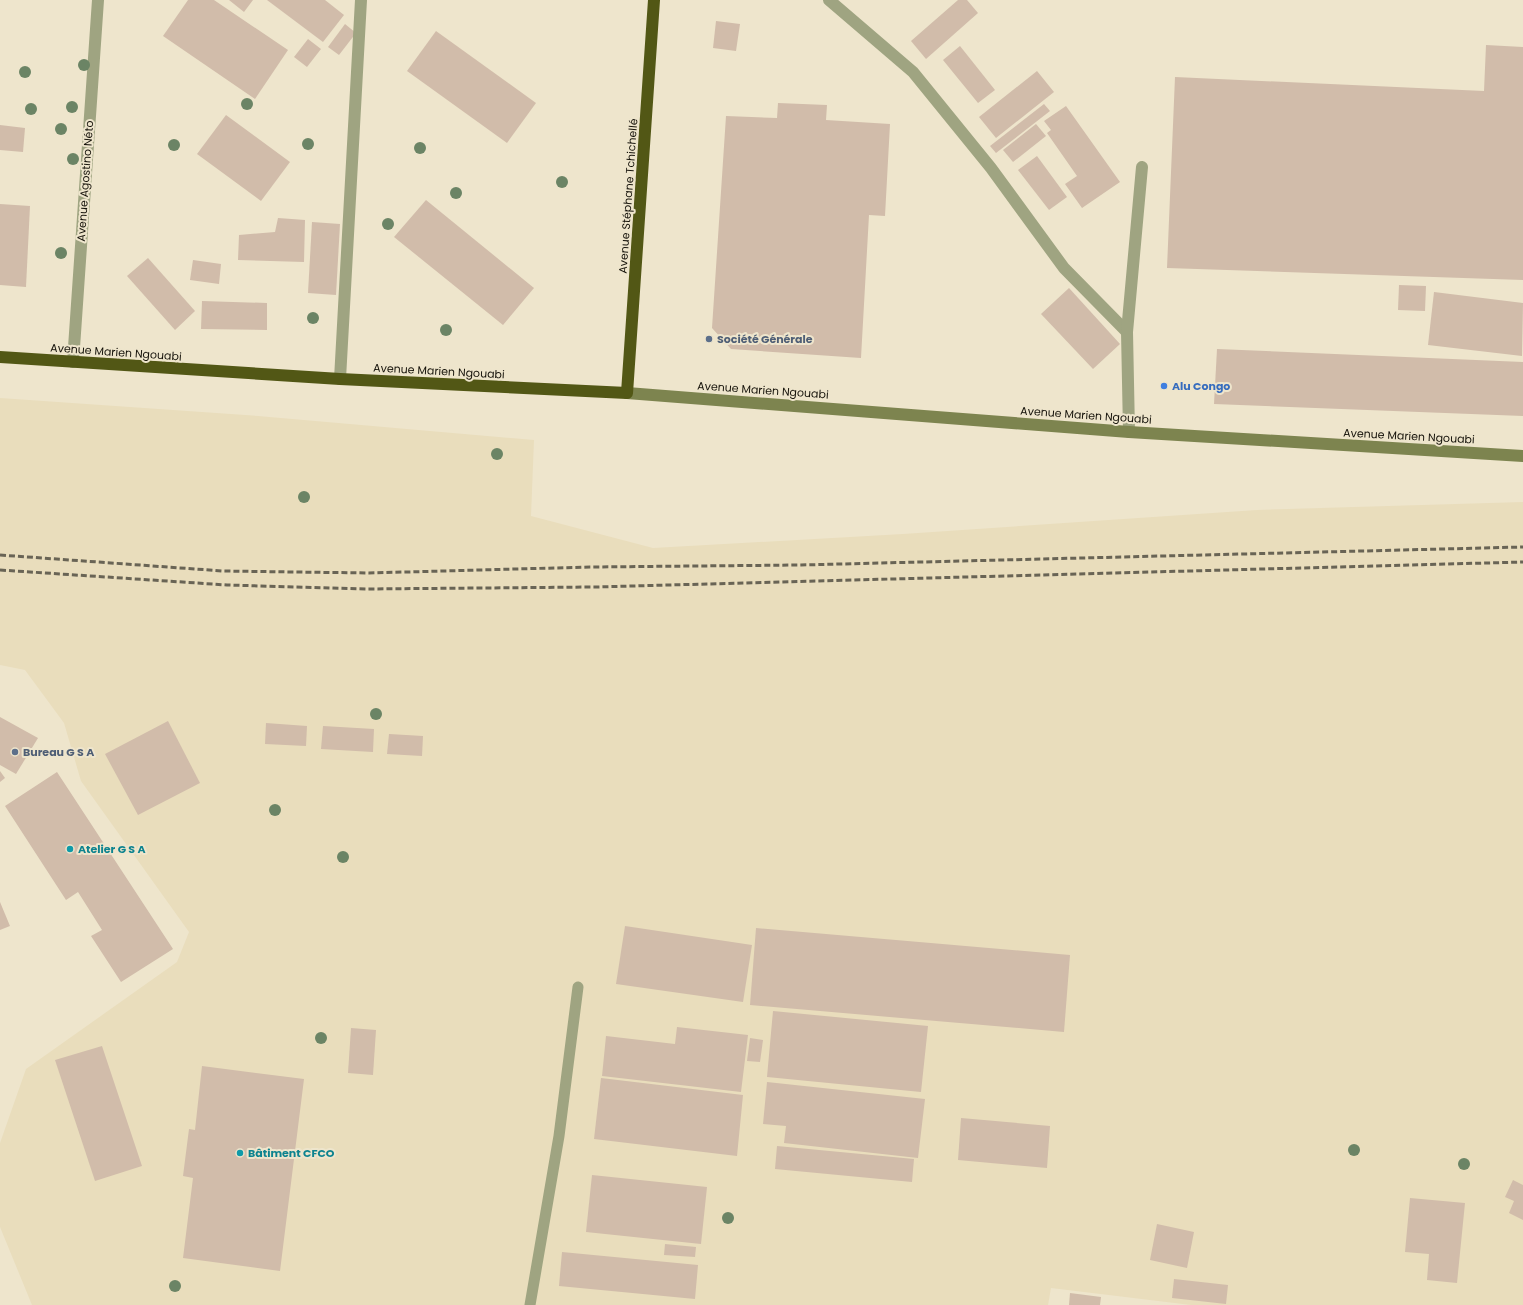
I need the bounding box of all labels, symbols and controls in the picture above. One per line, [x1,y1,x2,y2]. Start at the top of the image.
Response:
street label: Avenue Stéphane Tchichellé [615,118,641,274]
street label: Avenue Agostino Néto [73,120,97,242]
place label: Société Générale [717,331,813,347]
marker: Société Générale [704,334,714,344]
street label: Avenue Marien Ngouabi [50,339,182,365]
street label: Avenue Marien Ngouabi [373,360,505,382]
street label: Avenue Marien Ngouabi [697,377,829,403]
place label: Alu Congo [1172,378,1230,394]
marker: Alu Congo [1159,381,1169,391]
street label: Avenue Marien Ngouabi [1020,402,1152,428]
street label: Avenue Marien Ngouabi [1343,425,1475,447]
place label: Bureau G S A [23,744,94,760]
marker: Bureau G S A [10,747,20,757]
place label: Atelier G S A [78,841,146,857]
marker: Atelier G S A [65,844,75,854]
place label: Bâtiment CFCO [248,1145,335,1161]
marker: Bâtiment CFCO [235,1148,245,1158]

